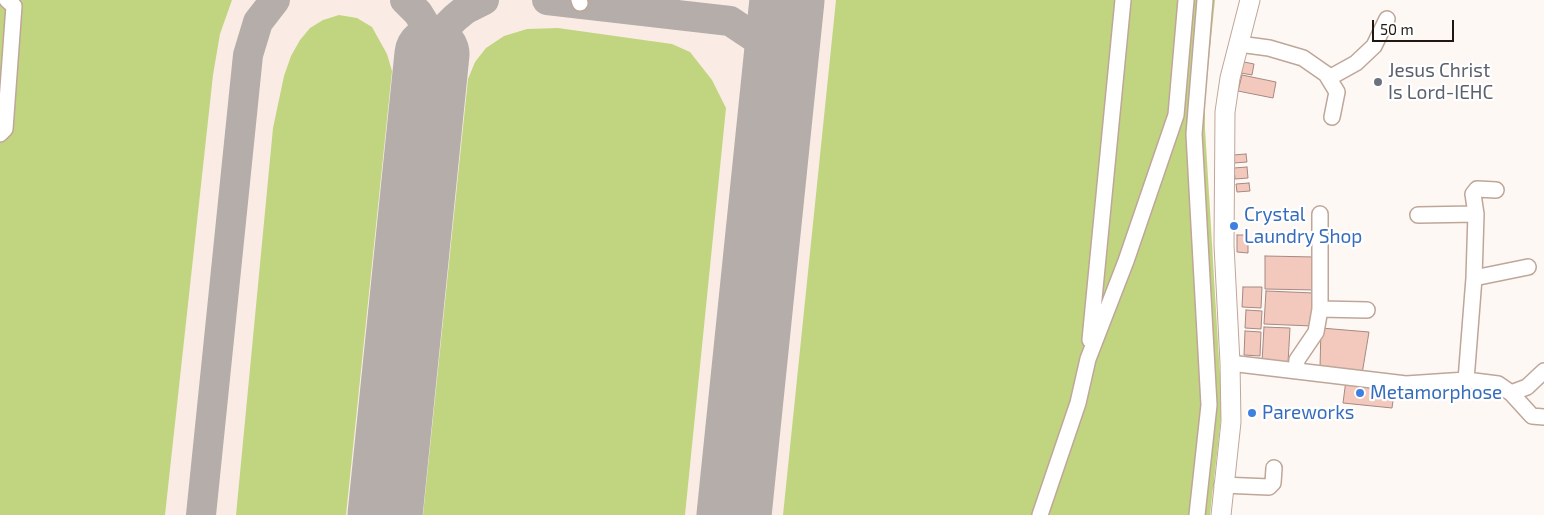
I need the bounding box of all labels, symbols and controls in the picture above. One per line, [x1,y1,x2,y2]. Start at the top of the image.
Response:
scale bar [1374,10,1456,42]
text: 50 m [1380,20,1414,38]
place label: Jesus Christ Is Lord-IEHC [1388,60,1493,104]
marker: Jesus Christ Is Lord-IEHC [1372,76,1384,88]
place label: Crystal Laundry Shop [1244,204,1362,248]
marker: Crystal Laundry Shop [1228,220,1240,232]
place label: Metamorphose [1370,382,1502,404]
marker: Metamorphose [1354,387,1366,399]
place label: Pareworks [1262,402,1354,424]
marker: Pareworks [1246,407,1258,419]

